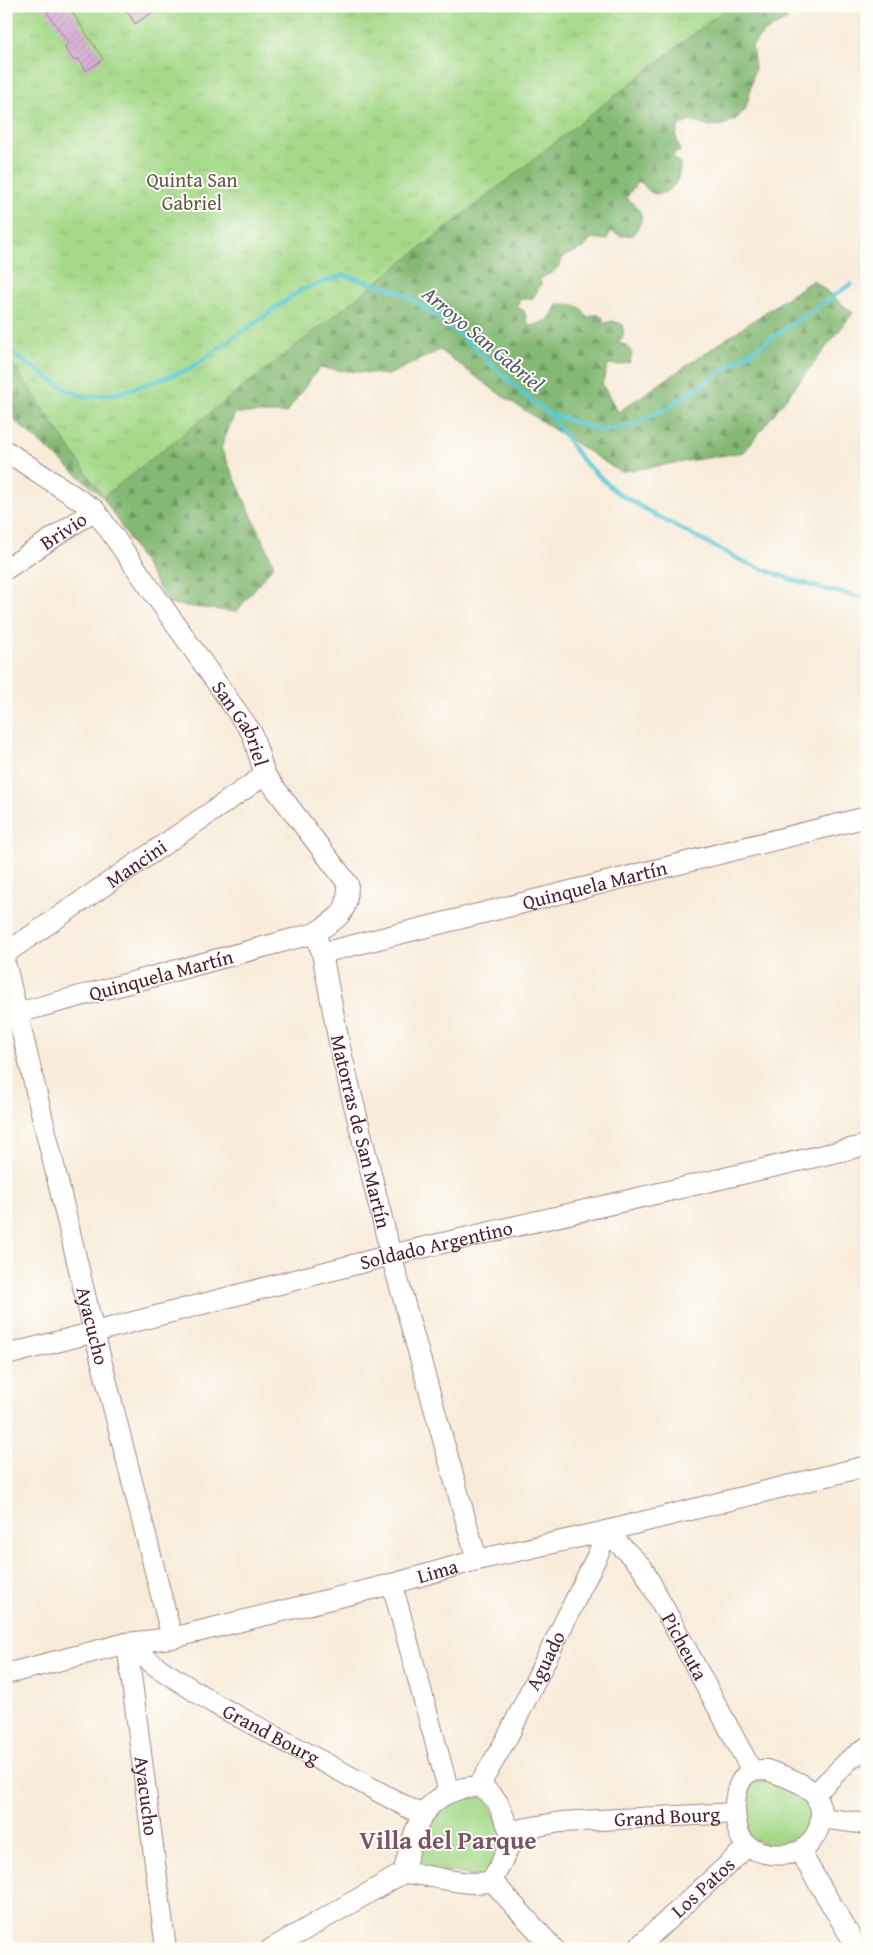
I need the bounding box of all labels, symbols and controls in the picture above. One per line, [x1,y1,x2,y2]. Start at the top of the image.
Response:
park label: Quinta San Gabriel [146,165,238,217]
water label: Arroyo San Gabriel [415,278,551,399]
street label: Brivio [34,504,93,557]
street label: San Gabriel [205,674,277,770]
street label: Mancini [100,832,173,894]
street label: Quinquela Martín [519,852,670,916]
street label: Quinquela Martín [86,941,236,1008]
street label: Matorras de San Martín [324,1032,399,1231]
street label: Soldado Argentino [356,1212,515,1277]
street label: Ayacucho [70,1283,117,1368]
street label: Lima [414,1551,462,1590]
street label: Picheuta [655,1607,716,1686]
street label: Aguado [518,1626,572,1695]
street label: Grand Bourg [218,1696,325,1772]
street label: Ayacucho [128,1754,166,1837]
street label: Grand Bourg [613,1799,721,1833]
district label: Villa del Parque [359,1822,537,1858]
street label: Los Patos [664,1850,741,1924]

